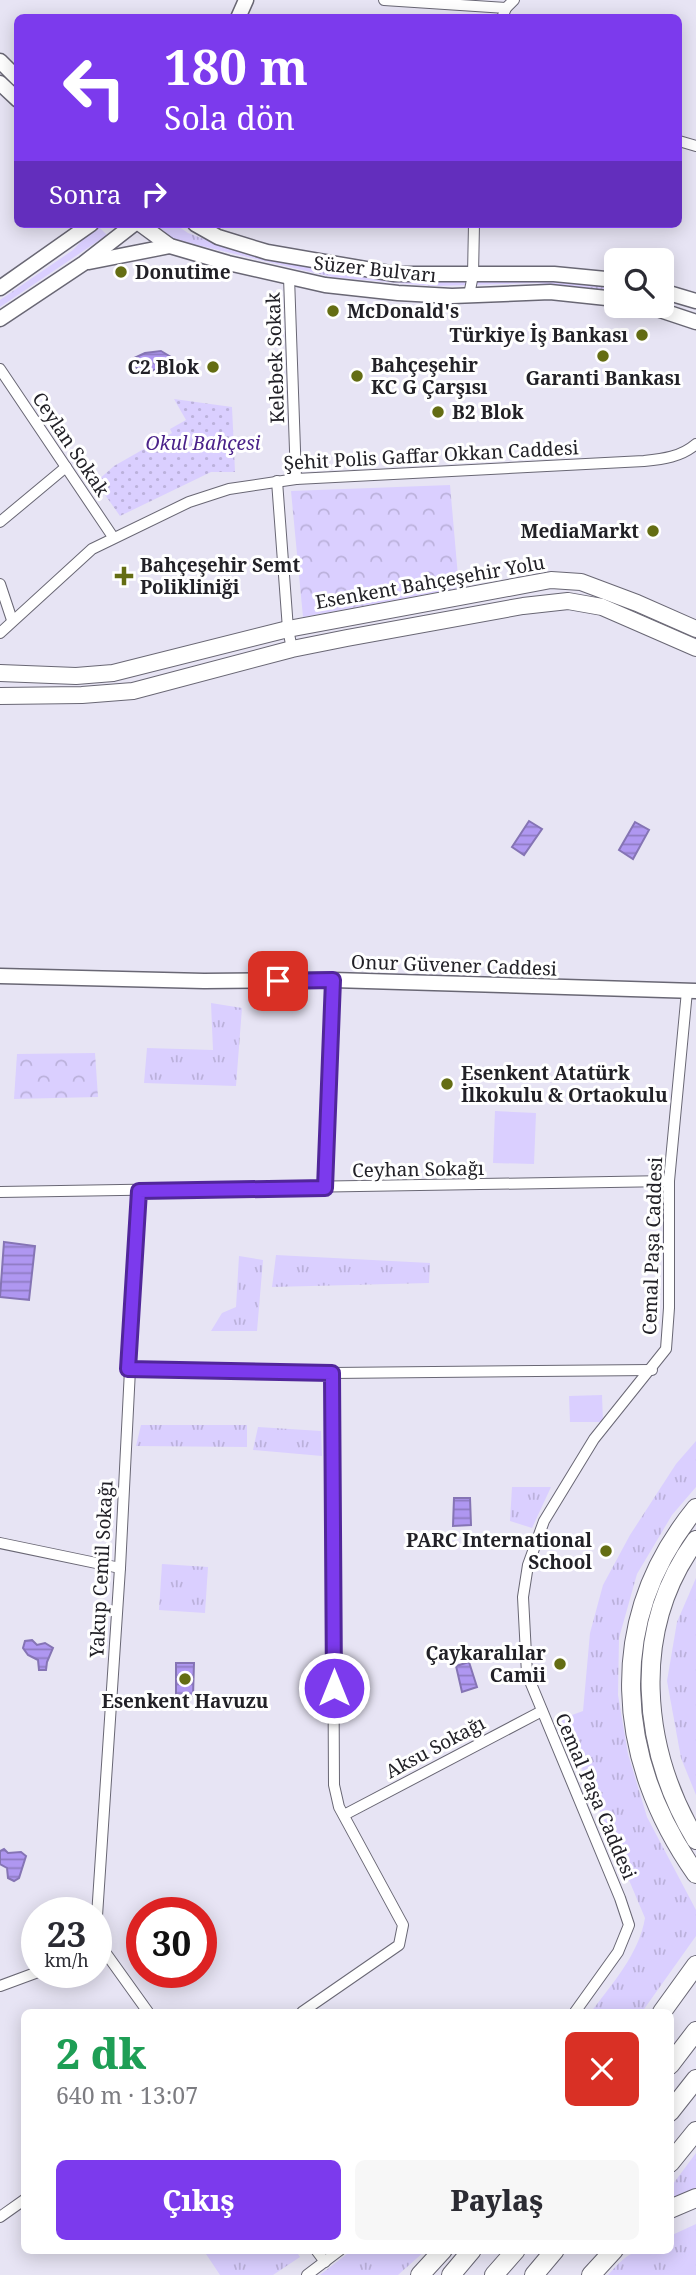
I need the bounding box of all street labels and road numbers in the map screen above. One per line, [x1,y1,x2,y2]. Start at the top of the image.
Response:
street label: Süzer Bulvarı [312,250,438,288]
street label: Kelebek Sokak [260,291,290,424]
street label: Ceylan Sokak [27,387,116,502]
street label: Şehit Polis Gaffar Okkan Caddesi [283,434,579,476]
street label: Esenkent Bahçeşehir Yolu [313,549,547,615]
street label: Onur Güvener Caddesi [351,948,557,982]
street label: Ceyhan Sokağı [352,1155,484,1183]
street label: Cemal Paşa Caddesi [636,1156,668,1336]
street label: Yakup Cemil Sokağı [83,1480,119,1659]
street label: Cemal Paşa Caddesi [549,1709,643,1883]
street label: Aksu Sokağı [381,1710,489,1784]

